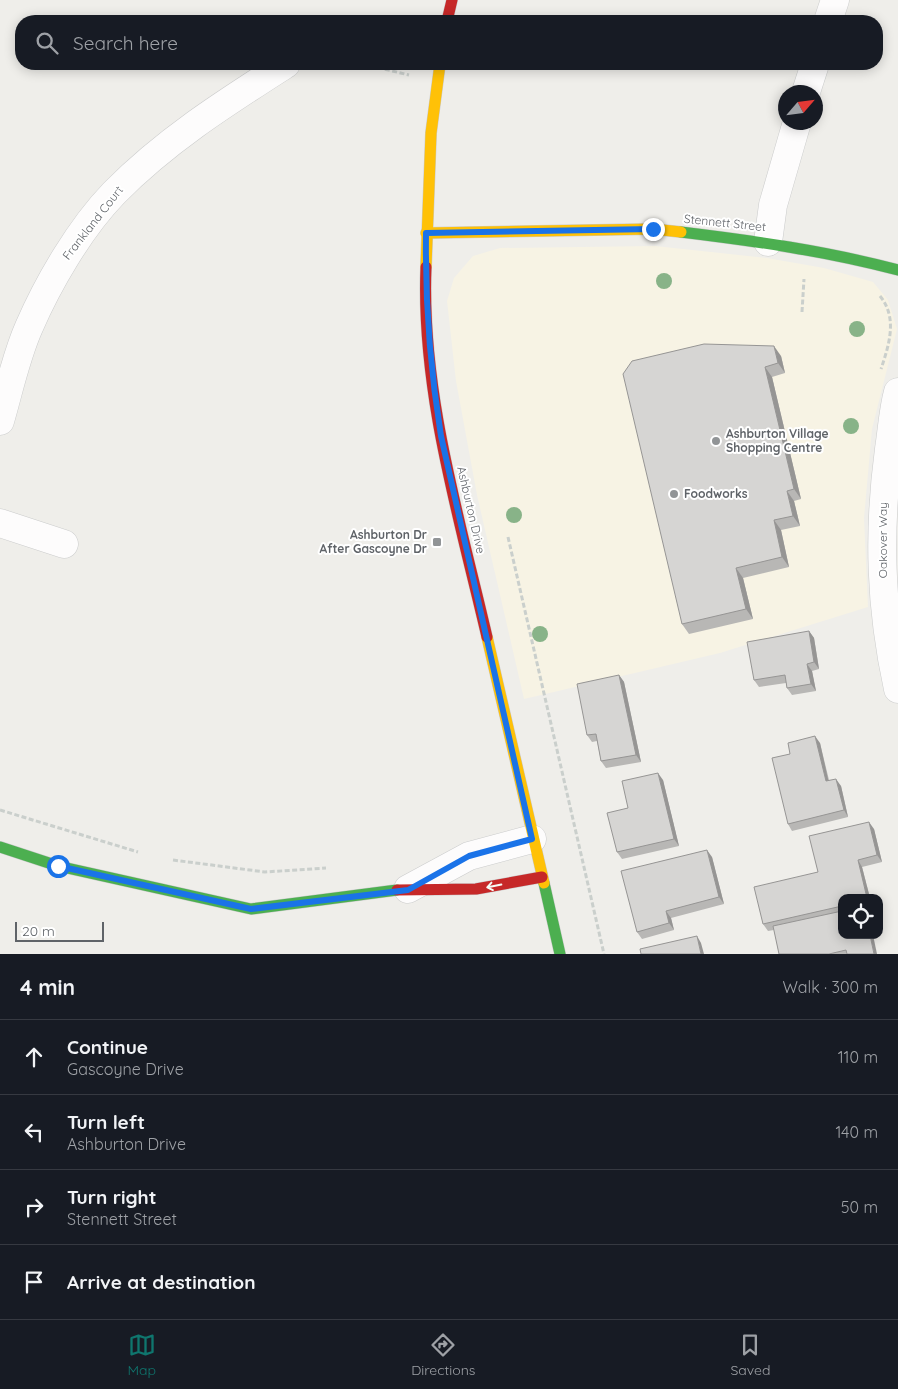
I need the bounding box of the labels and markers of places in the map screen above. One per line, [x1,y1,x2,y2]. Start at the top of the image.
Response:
place label: Ashburton Village Shopping Centre [726,426,829,455]
marker: Ashburton Village Shopping Centre [710,435,722,447]
place label: Foodworks [684,486,748,501]
marker: Foodworks [668,488,680,500]
place label: Ashburton Dr After Gascoyne Dr [320,527,427,556]
marker: Ashburton Dr After Gascoyne Dr [431,536,443,548]

